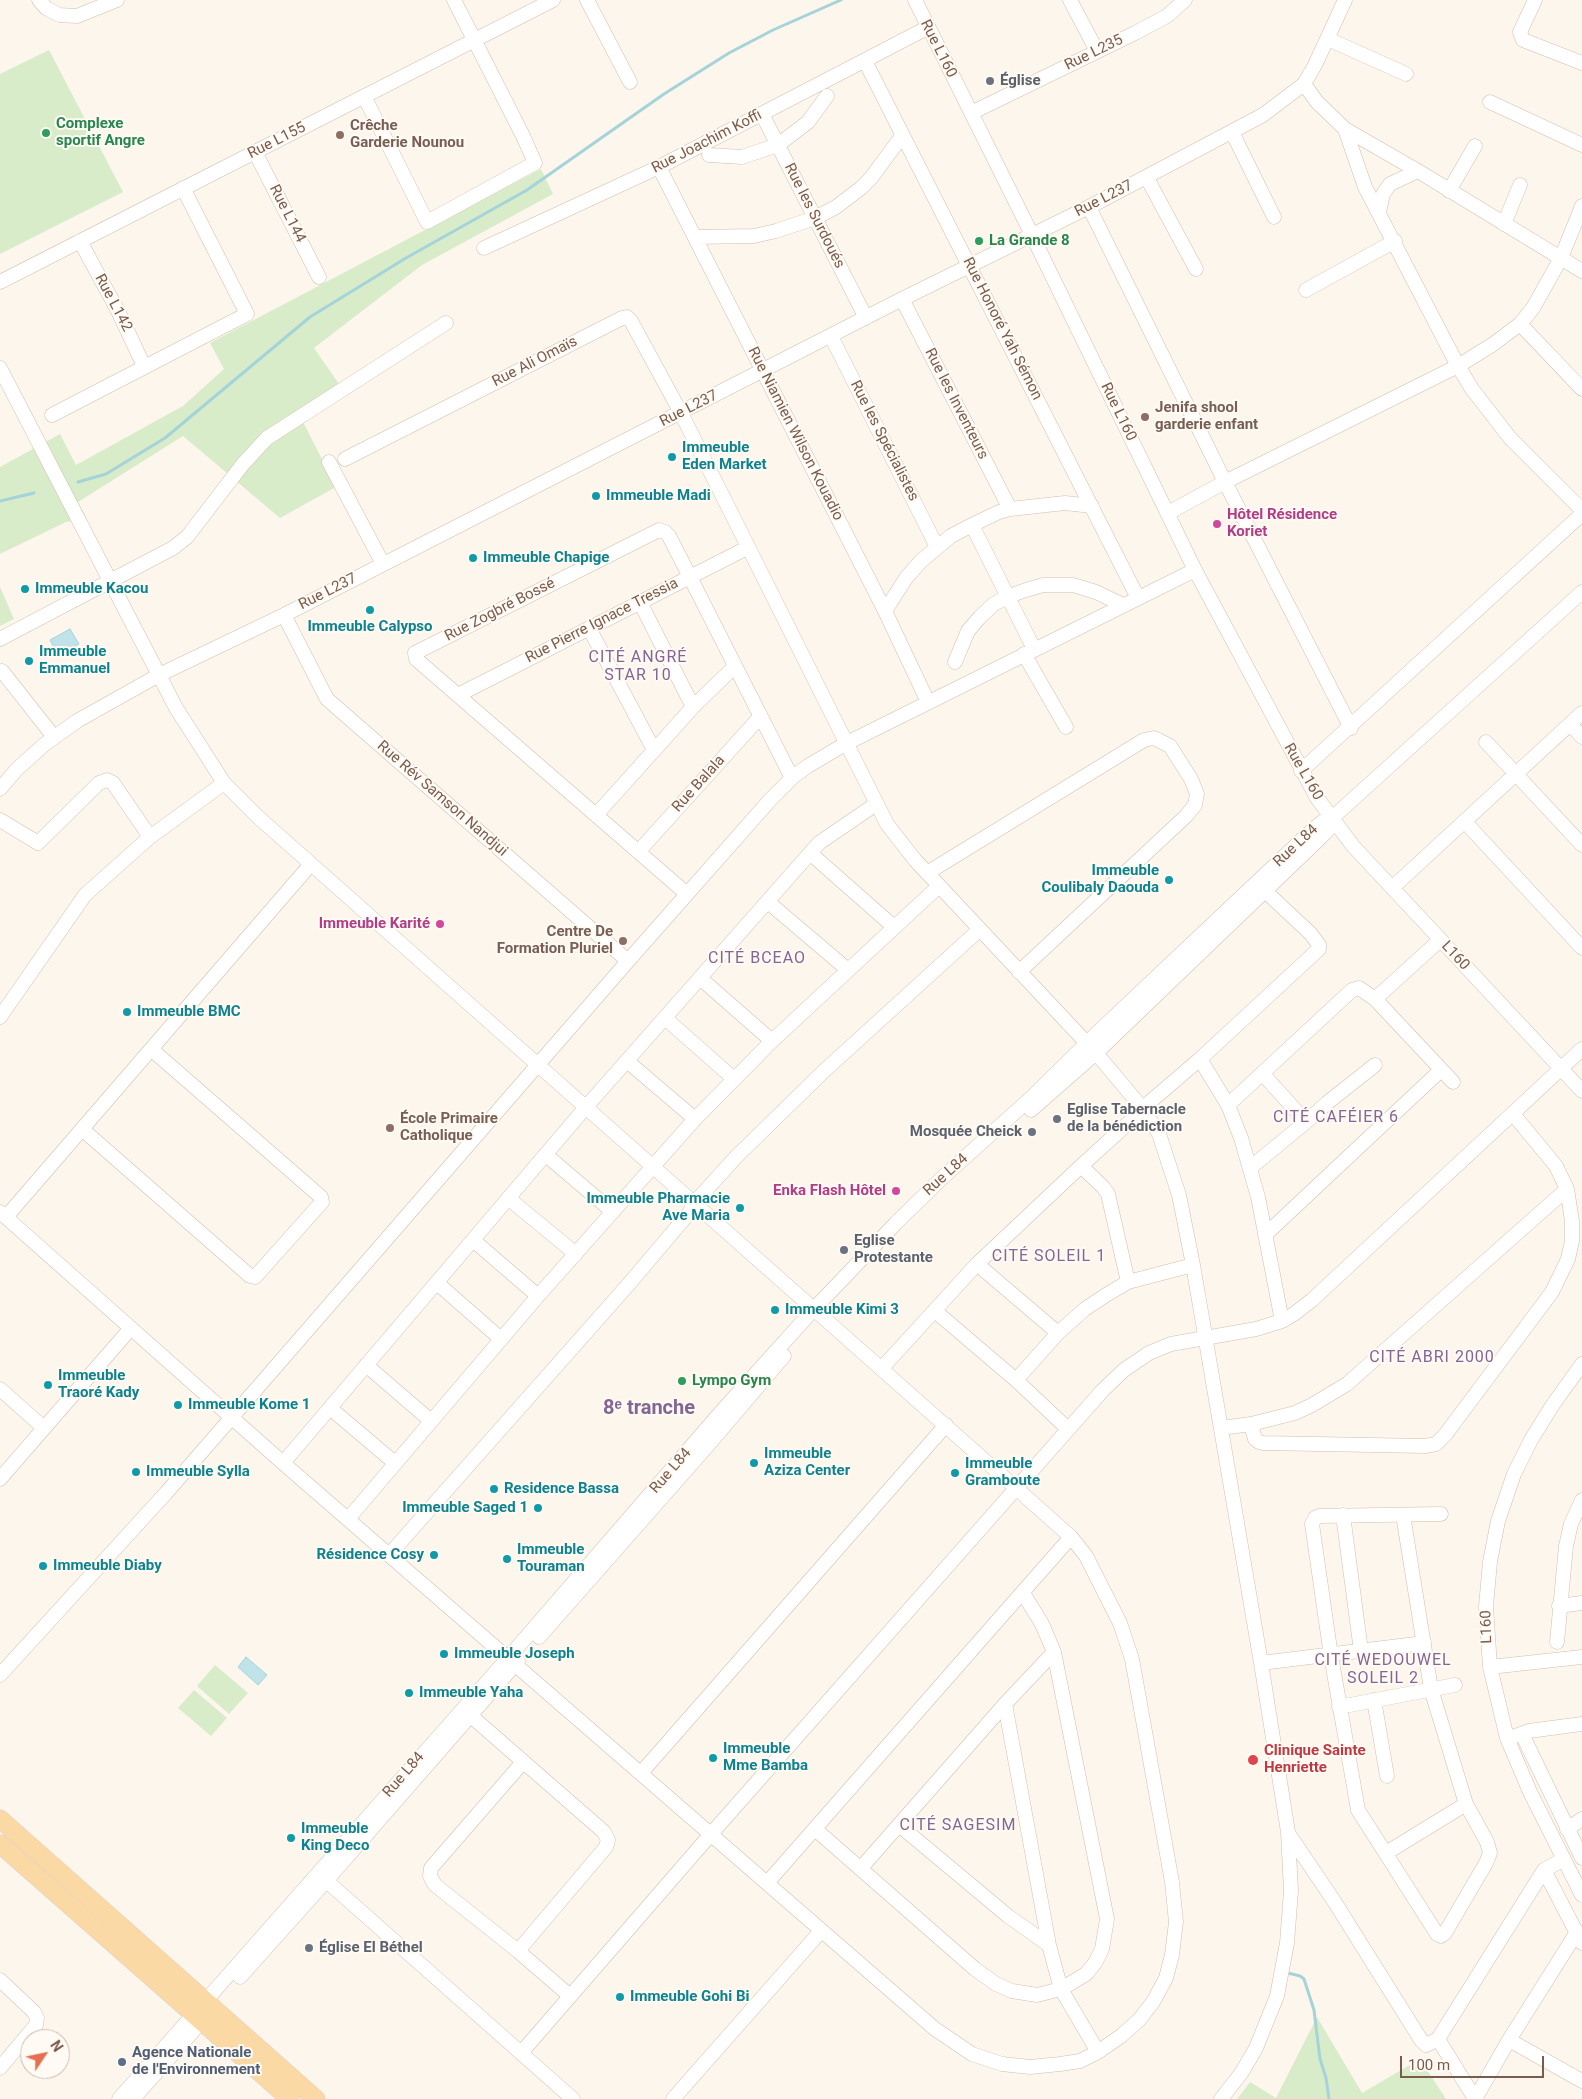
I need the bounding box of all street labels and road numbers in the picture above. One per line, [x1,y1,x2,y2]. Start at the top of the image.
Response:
street label: Rue L160 [916,17,960,81]
street label: Rue L235 [1062,31,1126,75]
street label: Rue Joachim Koffi [649,106,765,178]
street label: Rue L155 [245,119,309,163]
street label: Rue les Surdoués [780,161,848,271]
street label: Rue L237 [1072,177,1136,221]
street label: Rue L144 [265,182,309,246]
street label: Rue Honoré Yah Sémon [958,255,1046,403]
street label: Rue L142 [90,271,136,335]
street label: Rue Ali Omaïs [489,333,581,391]
street label: Rue Niamien Wilson Kouadio [743,344,847,524]
street label: Rue les Inventeurs [920,346,992,462]
street label: Rue les Spécialistes [846,378,922,504]
street label: Rue L160 [1096,380,1140,444]
street label: Rue L237 [657,387,721,431]
street label: Rue L237 [296,570,360,614]
street label: Rue Zogbré Bossé [442,574,558,646]
street label: Rue Pierre Ignace Tressia [523,575,681,667]
street label: Rue Rév Samson Nandjui [373,737,511,861]
street label: Rue L160 [1280,740,1326,804]
street label: Rue Balala [669,752,729,816]
street label: Rue L84 [1270,821,1322,871]
street label: L160 [1437,938,1473,974]
street label: Rue L84 [920,1150,972,1200]
street label: Rue L84 [646,1445,696,1497]
street label: L160 [1477,1610,1497,1644]
street label: Rue L84 [379,1749,429,1801]

